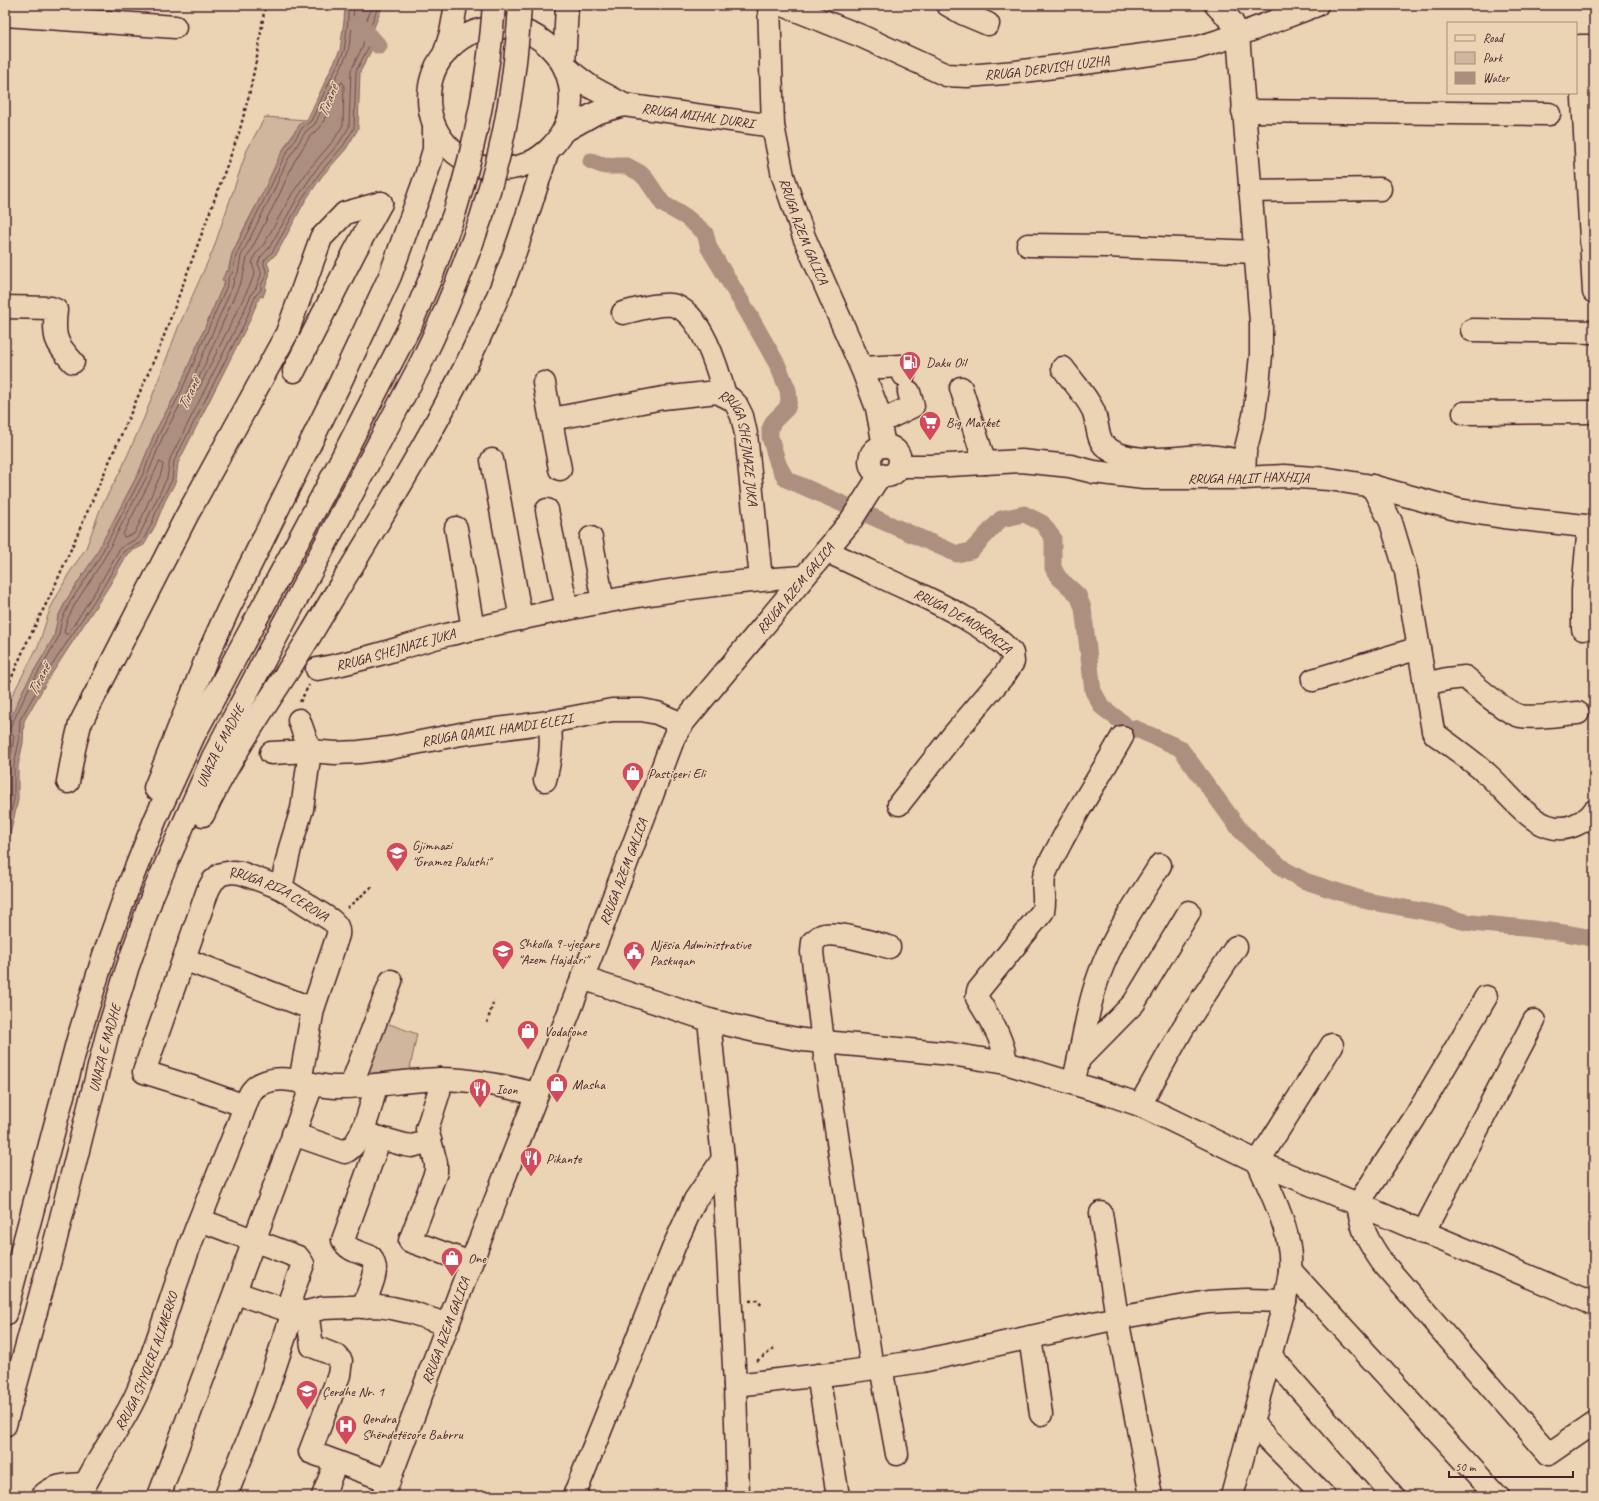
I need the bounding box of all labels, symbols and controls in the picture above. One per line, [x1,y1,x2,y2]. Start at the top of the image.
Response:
legend [1447,22,1577,94]
text: Road [1483,30,1505,46]
text: Park [1483,50,1504,66]
street label: RRUGA DERVISH LUZHA [984,51,1111,83]
text: Water [1483,70,1511,86]
water label: Tiranë [313,78,344,120]
street label: RRUGA MIHAL DURRI [641,99,758,132]
street label: RRUGA AZEM GALICA [776,176,833,288]
fuel station icon: Daku Oil [897,349,923,382]
place label: Daku Oil [926,354,968,371]
water label: Tiranë [173,371,207,413]
street label: RRUGA SHEJNAZE JUKA [716,386,762,507]
supermarket icon: Big Market [917,409,943,442]
place label: Big Market [946,414,1001,431]
street label: RRUGA HALIT HAXHIJA [1188,467,1311,487]
street label: RRUGA AZEM GALICA [753,539,838,637]
street label: RRUGA DEMOKRACIA [911,585,1016,657]
street label: RRUGA SHEJNAZE JUKA [334,624,458,674]
water label: Tiranë [23,657,57,699]
street label: UNAZA E MADHE [192,700,249,790]
street label: RRUGA QAMIL HAMDI ELEZI [420,709,577,750]
shop icon: Pastiçeri Eli [620,760,646,793]
place label: Pastiçeri Eli [648,765,707,782]
street label: RRUGA AZEM GALICA [595,815,651,927]
place label: Gjimnazi "Gramoz Palushi" [412,837,494,870]
school or university icon: Gjimnazi "Gramoz Palushi" [384,840,410,873]
street label: RRUGA RIZA CEROVA [227,863,333,925]
place label: Shkolla 9-vjeçare "Azem Hajdari" [518,935,600,968]
place label: Njësia Administrative Paskuqan [650,936,752,969]
school or university icon: Shkolla 9-vjeçare "Azem Hajdari" [490,938,516,971]
public building icon: Njësia Administrative Paskuqan [621,939,647,972]
street label: UNAZA E MADHE [85,1000,125,1094]
shop icon: Vodafone [515,1018,541,1051]
place label: Vodafone [544,1023,588,1040]
shop icon: Masha [544,1071,570,1104]
restaurant icon: Icon [467,1076,493,1109]
place label: Masha [572,1076,606,1093]
place label: Icon [496,1081,518,1098]
restaurant icon: Pikante [518,1145,544,1178]
place label: Pikante [546,1150,583,1167]
shop icon: One [439,1245,465,1278]
place label: One [468,1250,487,1267]
street label: RRUGA AZEM GALICA [418,1274,474,1386]
street label: RRUGA SHYQERI ALIMERKO [111,1288,182,1433]
school or university icon: Çerdhe Nr. 1 [294,1378,320,1411]
place label: Çerdhe Nr. 1 [322,1383,385,1400]
place label: Qendra Shëndetësore Babrru [362,1410,464,1443]
hospital icon: Qendra Shëndetësore Babrru [333,1413,359,1446]
scale bar [1449,1453,1573,1479]
text: 50 m [1455,1459,1477,1475]

